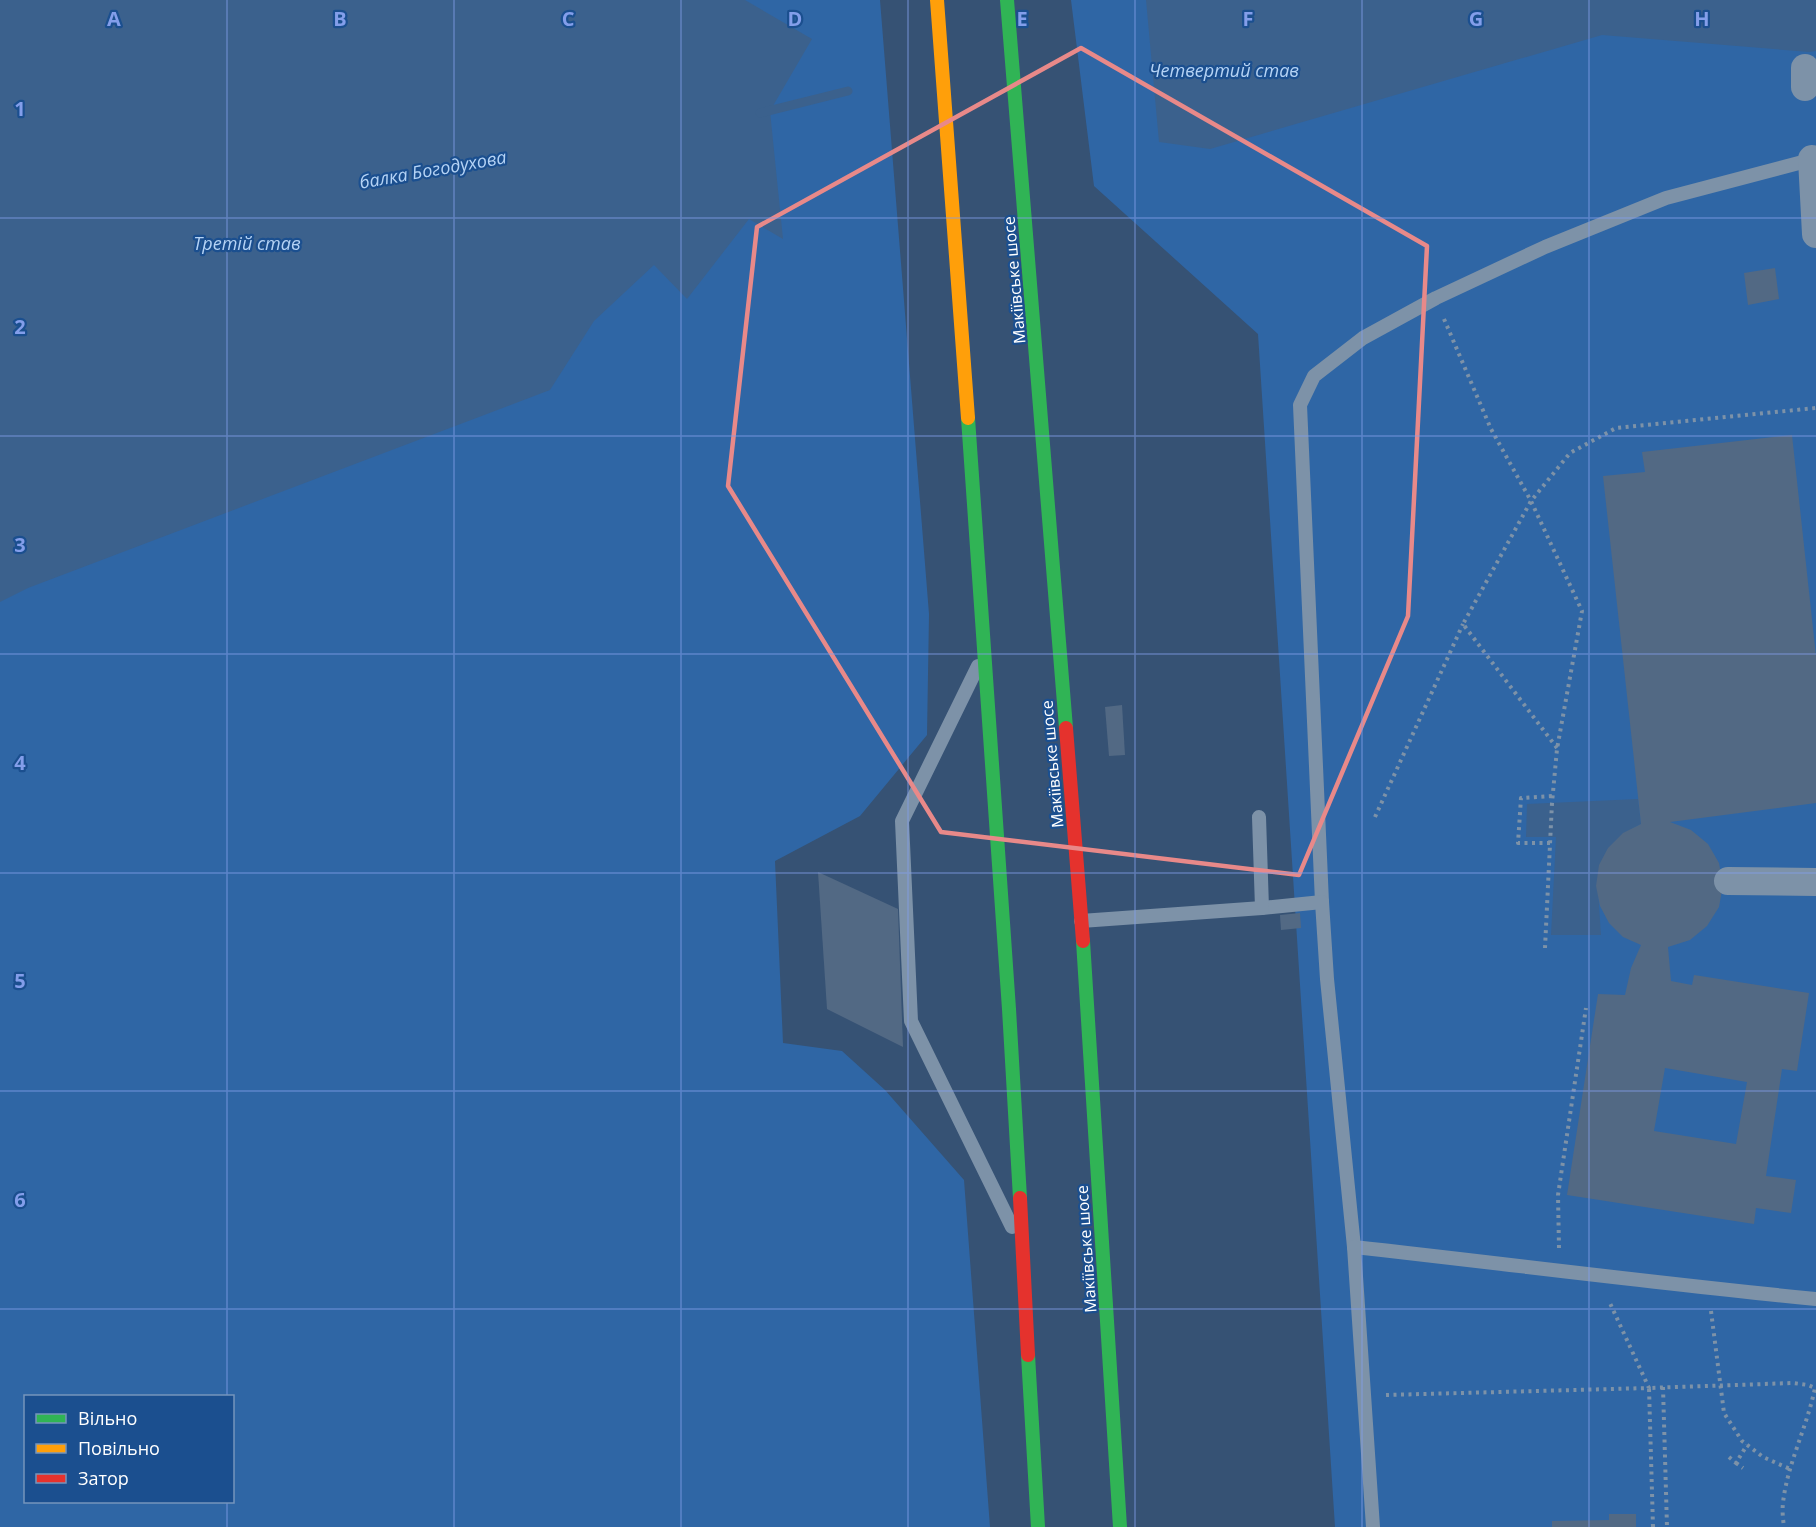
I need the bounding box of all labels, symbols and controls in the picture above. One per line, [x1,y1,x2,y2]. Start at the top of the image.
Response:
text: A [107,5,121,32]
text: B [333,5,347,32]
text: C [562,5,575,32]
text: D [788,5,802,32]
text: E [1016,5,1028,32]
text: F [1243,5,1253,32]
text: G [1469,5,1483,32]
text: H [1694,5,1710,32]
water label: Четвертий став [1149,58,1299,82]
text: 1 [14,95,26,122]
water label: балка Богодухова [357,144,508,194]
street label: Макіївське шосе [997,215,1031,345]
water label: Третій став [193,231,301,255]
text: 2 [14,313,26,340]
text: 3 [14,531,26,558]
street label: Макіївське шосе [1035,699,1069,829]
text: 4 [14,749,26,776]
text: 5 [14,967,26,994]
street label: Макіївське шосе [1071,1184,1101,1314]
text: 6 [14,1186,26,1213]
legend [24,1395,234,1503]
text: Вільно [78,1406,137,1430]
text: Повільно [78,1436,160,1460]
text: Затор [78,1466,129,1490]

